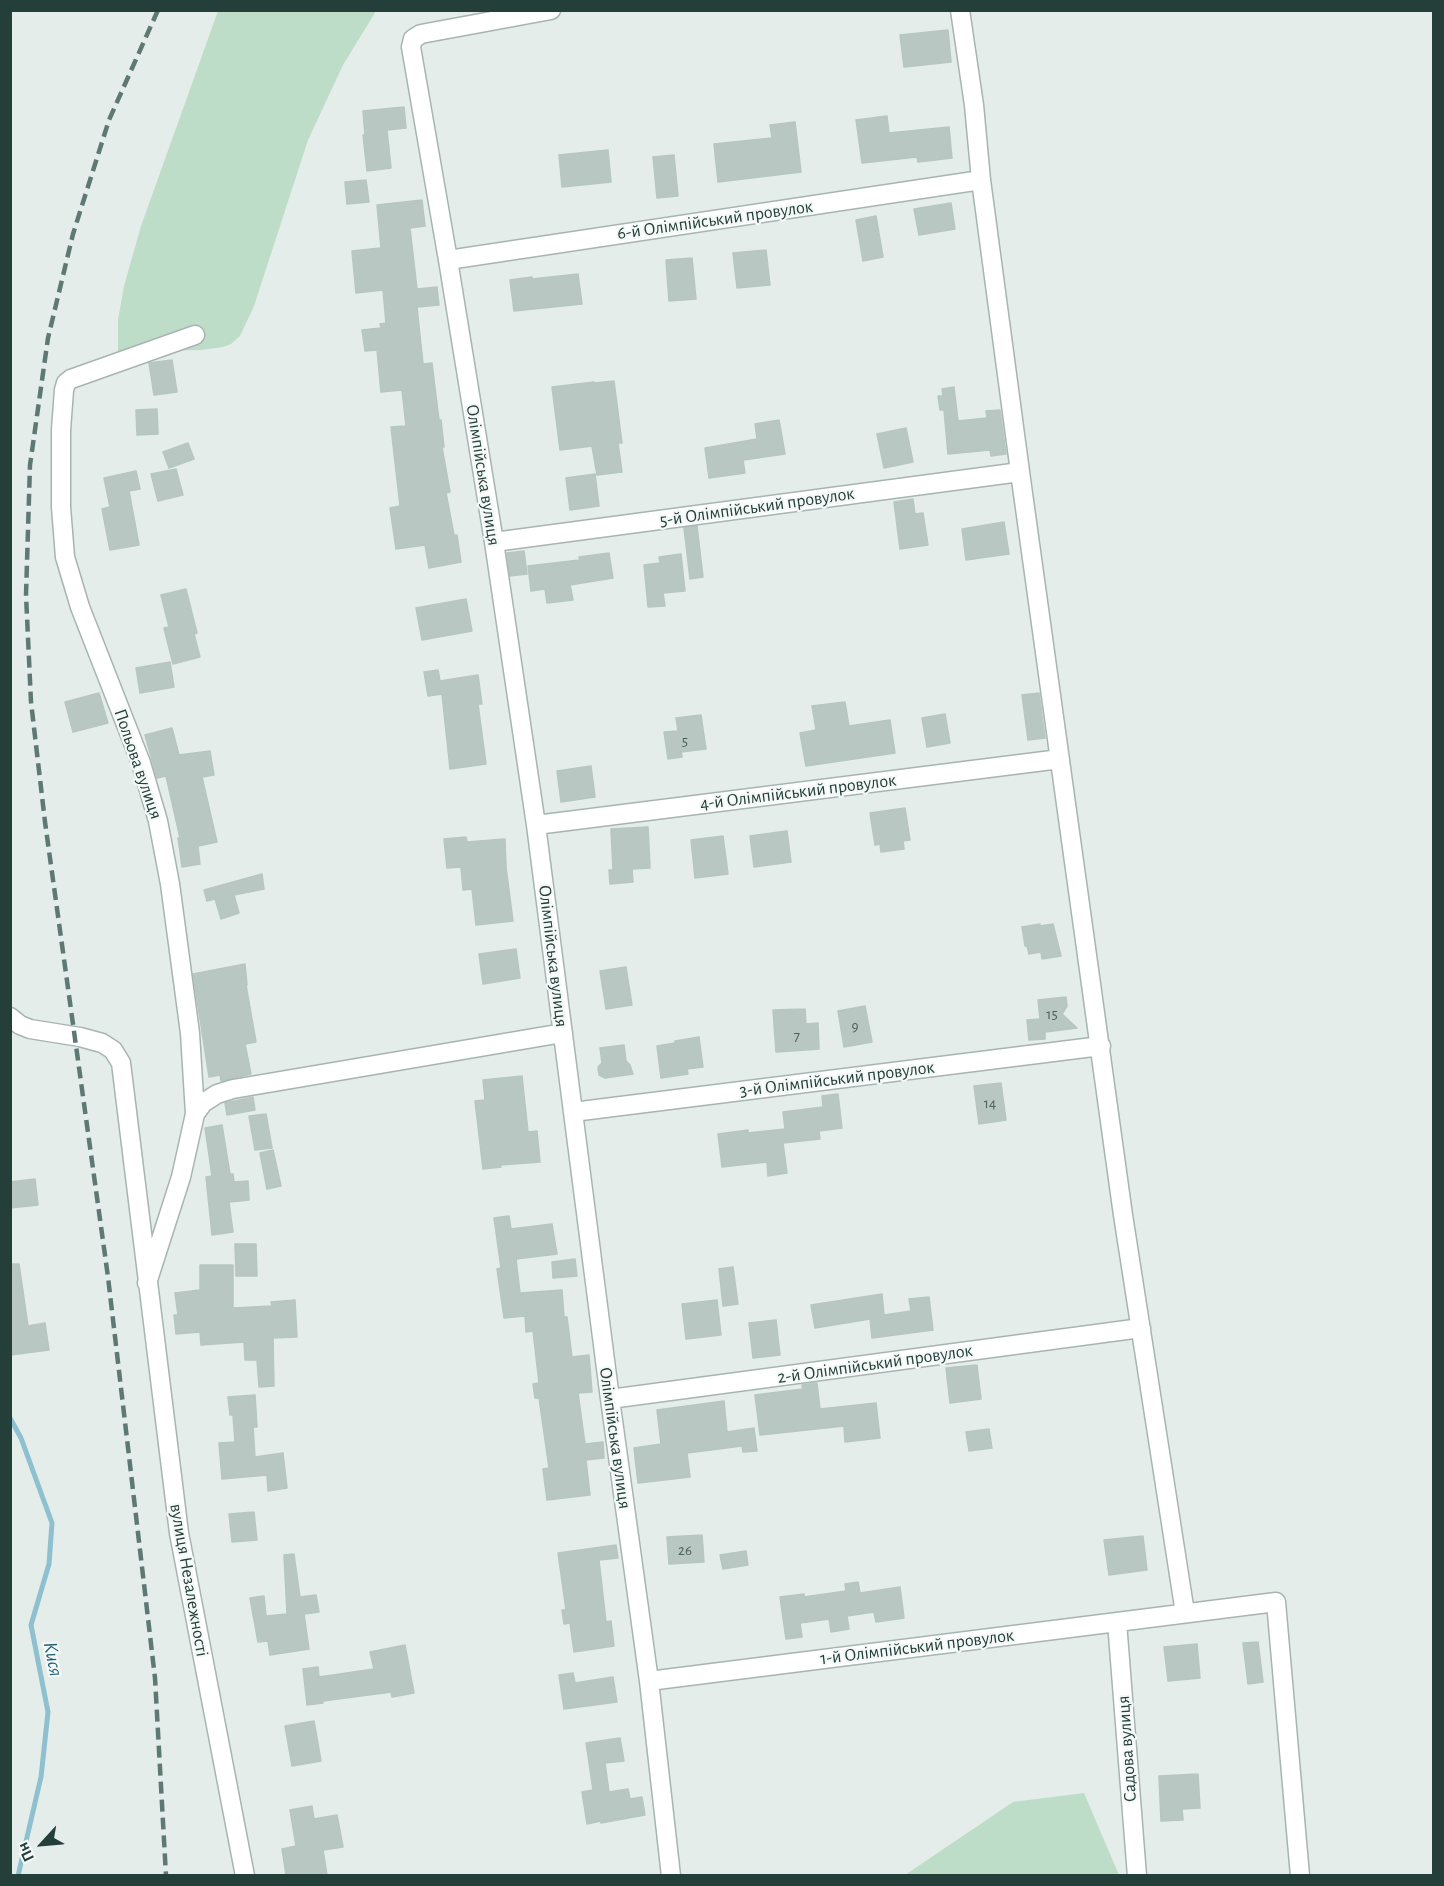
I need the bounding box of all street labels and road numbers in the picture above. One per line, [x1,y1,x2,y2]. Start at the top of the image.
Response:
street label: 6-й Олімпійський провулок [616,196,814,244]
street label: Олімпійська вулиця [461,403,505,547]
street label: 5-й Олімпійський провулок [658,483,856,531]
street label: Польова вулиця [109,706,167,822]
street label: 4-й Олімпійський провулок [699,769,897,815]
street label: Олімпійська вулиця [534,884,572,1028]
street label: 3-й Олімпійський провулок [738,1056,936,1102]
street label: 2-й Олімпійський провулок [776,1340,974,1388]
street label: Олімпійська вулиця [594,1366,636,1510]
street label: вулиця Незалежності [165,1502,213,1658]
street label: 1-й Олімпійський провулок [819,1624,1015,1670]
street label: Садова вулиця [1113,1695,1141,1803]

